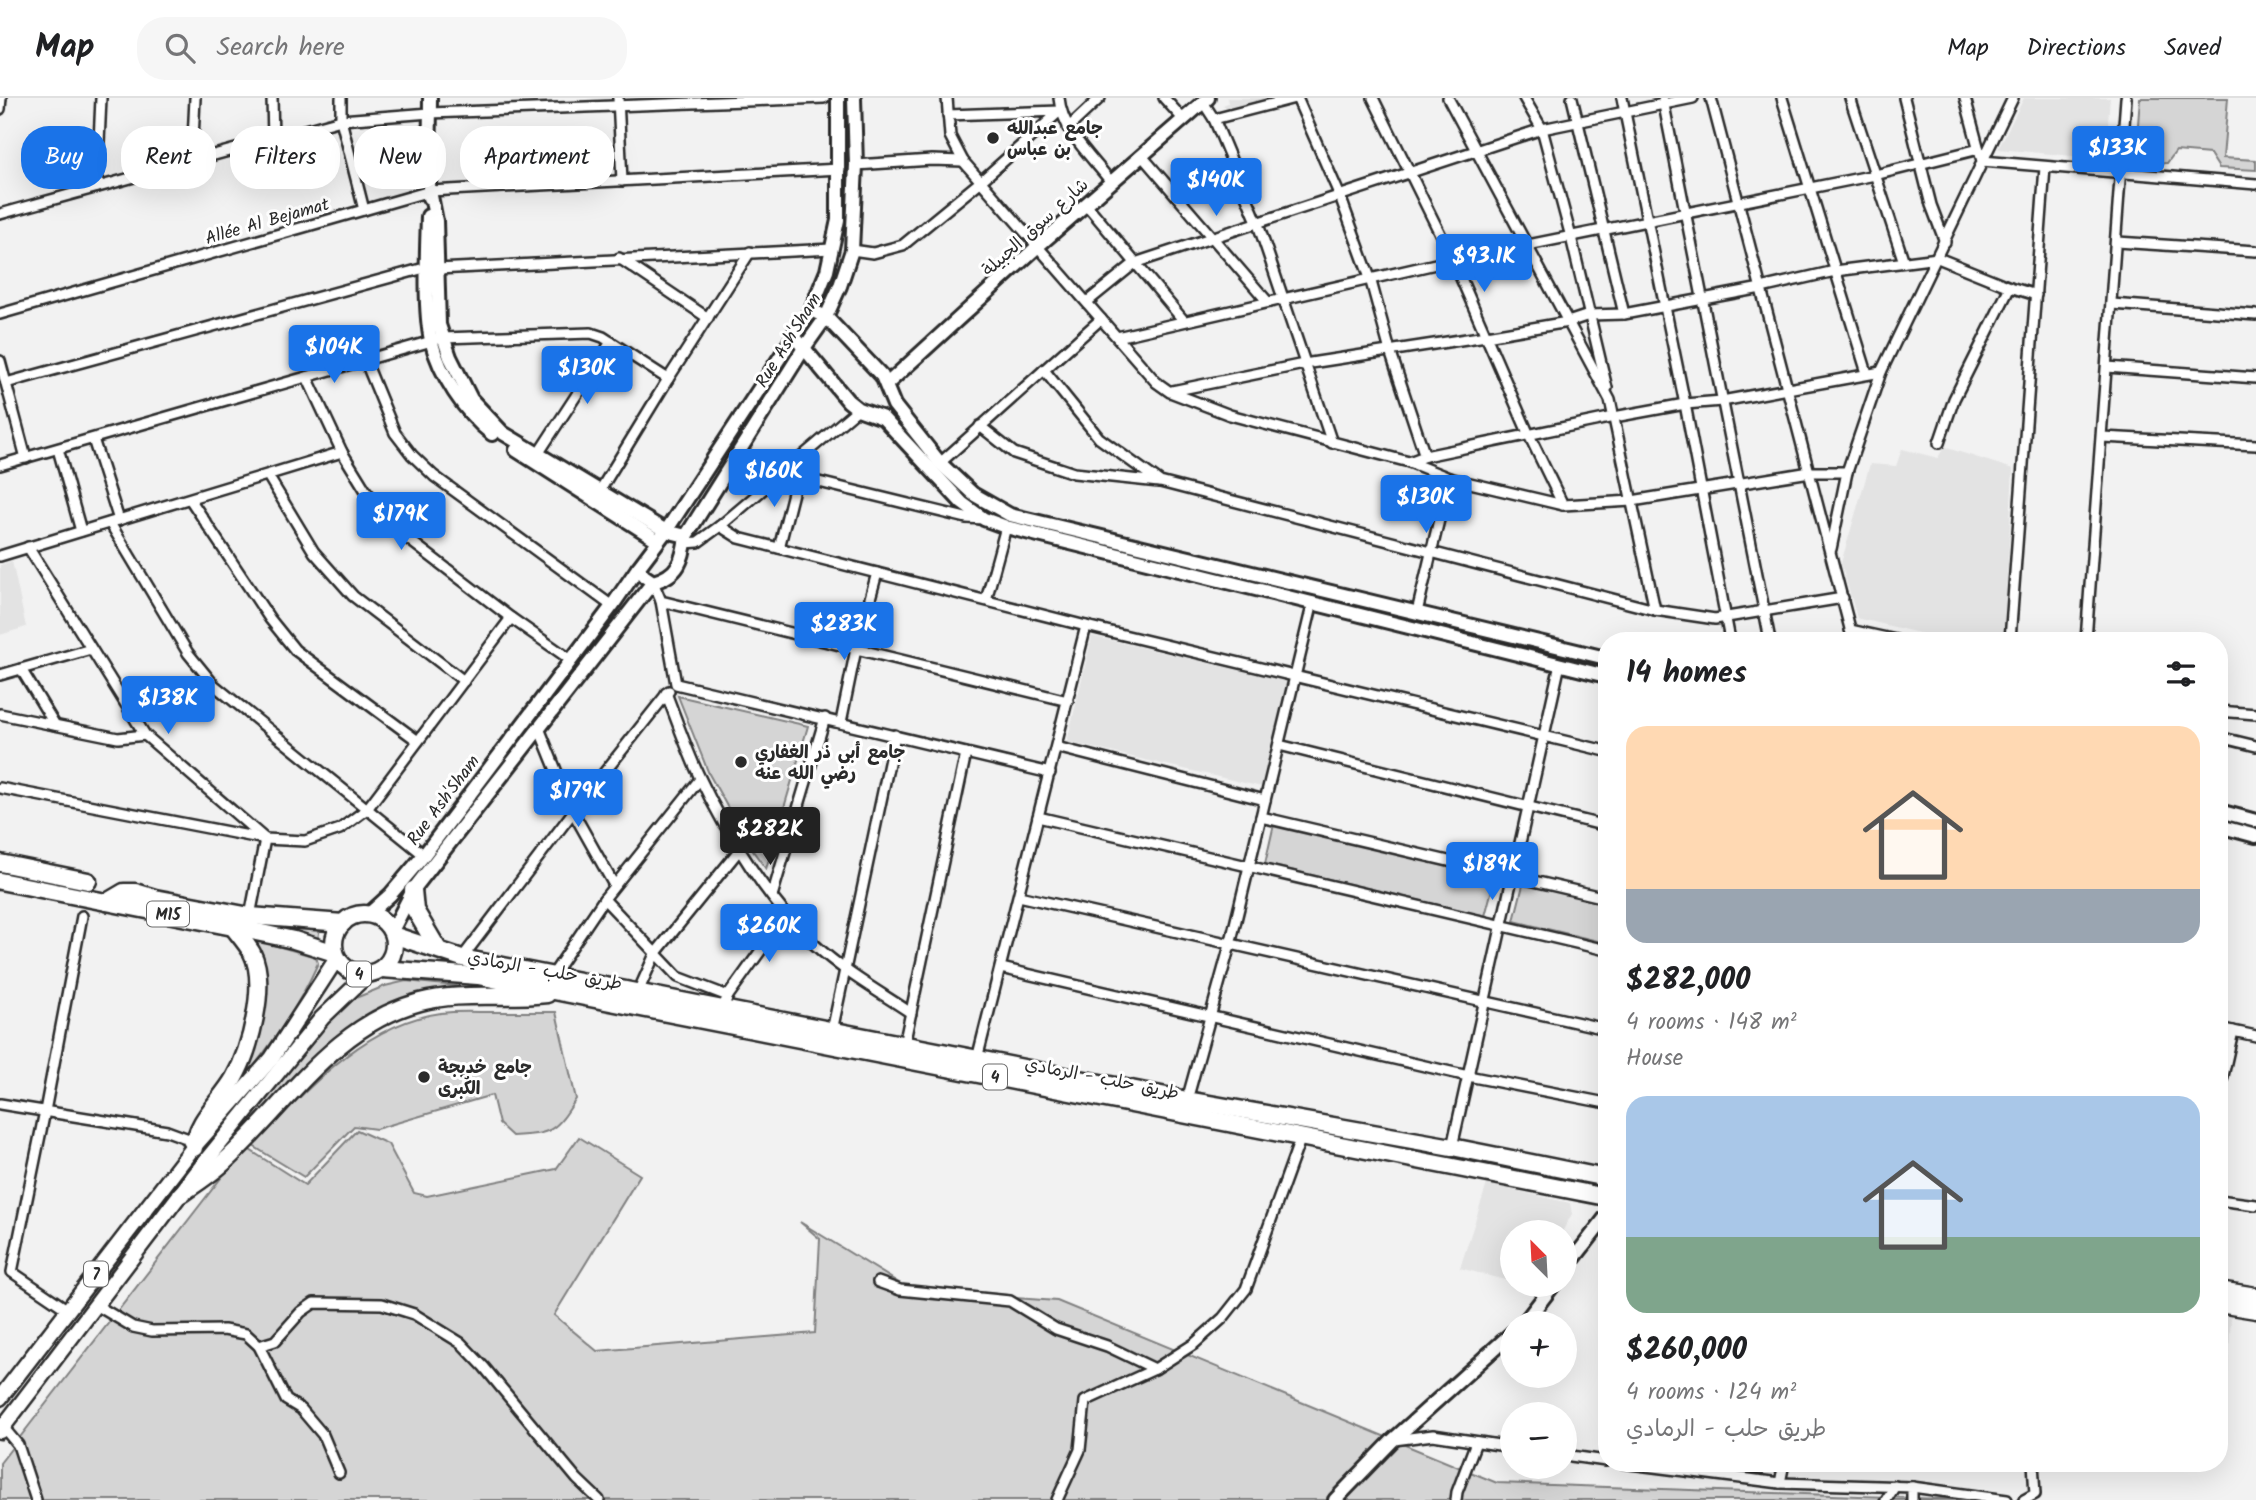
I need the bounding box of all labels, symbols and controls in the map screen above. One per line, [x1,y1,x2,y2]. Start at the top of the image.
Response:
search box [137,17,627,80]
text: Map [35,22,95,75]
text: Search here [217,27,345,69]
icon: search [161,29,199,67]
text: Map [1947,29,1989,68]
text: Directions [2027,29,2126,68]
text: Saved [2164,29,2221,68]
place label: جامع عبدالله بن عباس [1007,115,1103,165]
chip: Buy [21,126,107,189]
chip: Rent [121,126,216,189]
chip: Filters [230,126,340,189]
chip: New [354,126,446,189]
chip: Apartment [460,126,614,189]
pin: $133K [2069,126,2167,186]
marker: جامع عبدالله بن عباس [985,130,1001,146]
text: $133K [2088,131,2148,167]
pin: $140K [1167,158,1265,218]
text: $140K [1187,163,1245,199]
street label: شارع سوق الجبيلة [976,172,1096,284]
street label: Allée Al Bejamat [202,191,334,254]
pin: $93.1K [1427,234,1541,294]
text: $93.1K [1452,239,1516,275]
street label: Rue Ash'Sham [749,288,830,394]
pin: $104K [285,326,383,385]
text: $104K [305,330,363,366]
pin: $130K [538,346,636,406]
text: $130K [558,351,616,387]
pin: $160K [725,450,823,509]
text: $160K [745,454,803,490]
pin: $130K [1377,476,1475,535]
text: $130K [1397,480,1455,516]
pin: $179K [352,492,450,552]
text: $179K [373,497,429,533]
pin: $283K [795,602,893,662]
text: $283K [810,607,878,643]
text: 14 homes [1626,650,1747,698]
icon: filters [2162,655,2200,693]
pin: $138K [119,676,217,736]
text: $138K [138,681,198,717]
place label: جامع أبي ذر الغفاري رضي الله عنه [755,739,905,789]
street label: Rue Ash'Sham [400,749,488,852]
marker: جامع أبي ذر الغفاري رضي الله عنه [733,754,749,770]
pin: $179K [529,770,627,829]
icon: home [1850,772,1976,898]
text: $179K [550,774,606,810]
pin: $282K [721,808,819,867]
text: $282K [736,812,804,848]
pin: $189K [1443,842,1541,902]
text: $189K [1462,847,1522,883]
road number: M15 [147,902,189,926]
pin: $260K [720,904,818,964]
text: $260K [736,909,802,945]
street label: طريق حلب - الرمادي [465,944,624,999]
text: $282,000 [1626,957,1750,1005]
road number: 4 [347,961,371,986]
text: 4 rooms · 148 m² [1626,1005,1797,1041]
text: House [1626,1041,1683,1077]
street label: طريق حلب - الرمادي [1022,1050,1181,1109]
place label: جامع خديجة الكُبرى [438,1054,532,1104]
road number: 4 [983,1065,1007,1090]
marker: جامع خديجة الكُبرى [416,1069,432,1085]
icon: home [1850,1142,1976,1268]
north arrow [1500,1220,1577,1297]
map controls [1500,1220,1577,1479]
road number: 7 [84,1262,108,1286]
button: + [1500,1311,1577,1388]
text: $260,000 [1626,1327,1747,1375]
text: 4 rooms · 124 m² [1626,1375,1796,1411]
button: − [1500,1402,1577,1479]
text: طريق حلب - الرمادي [1626,1412,1826,1448]

